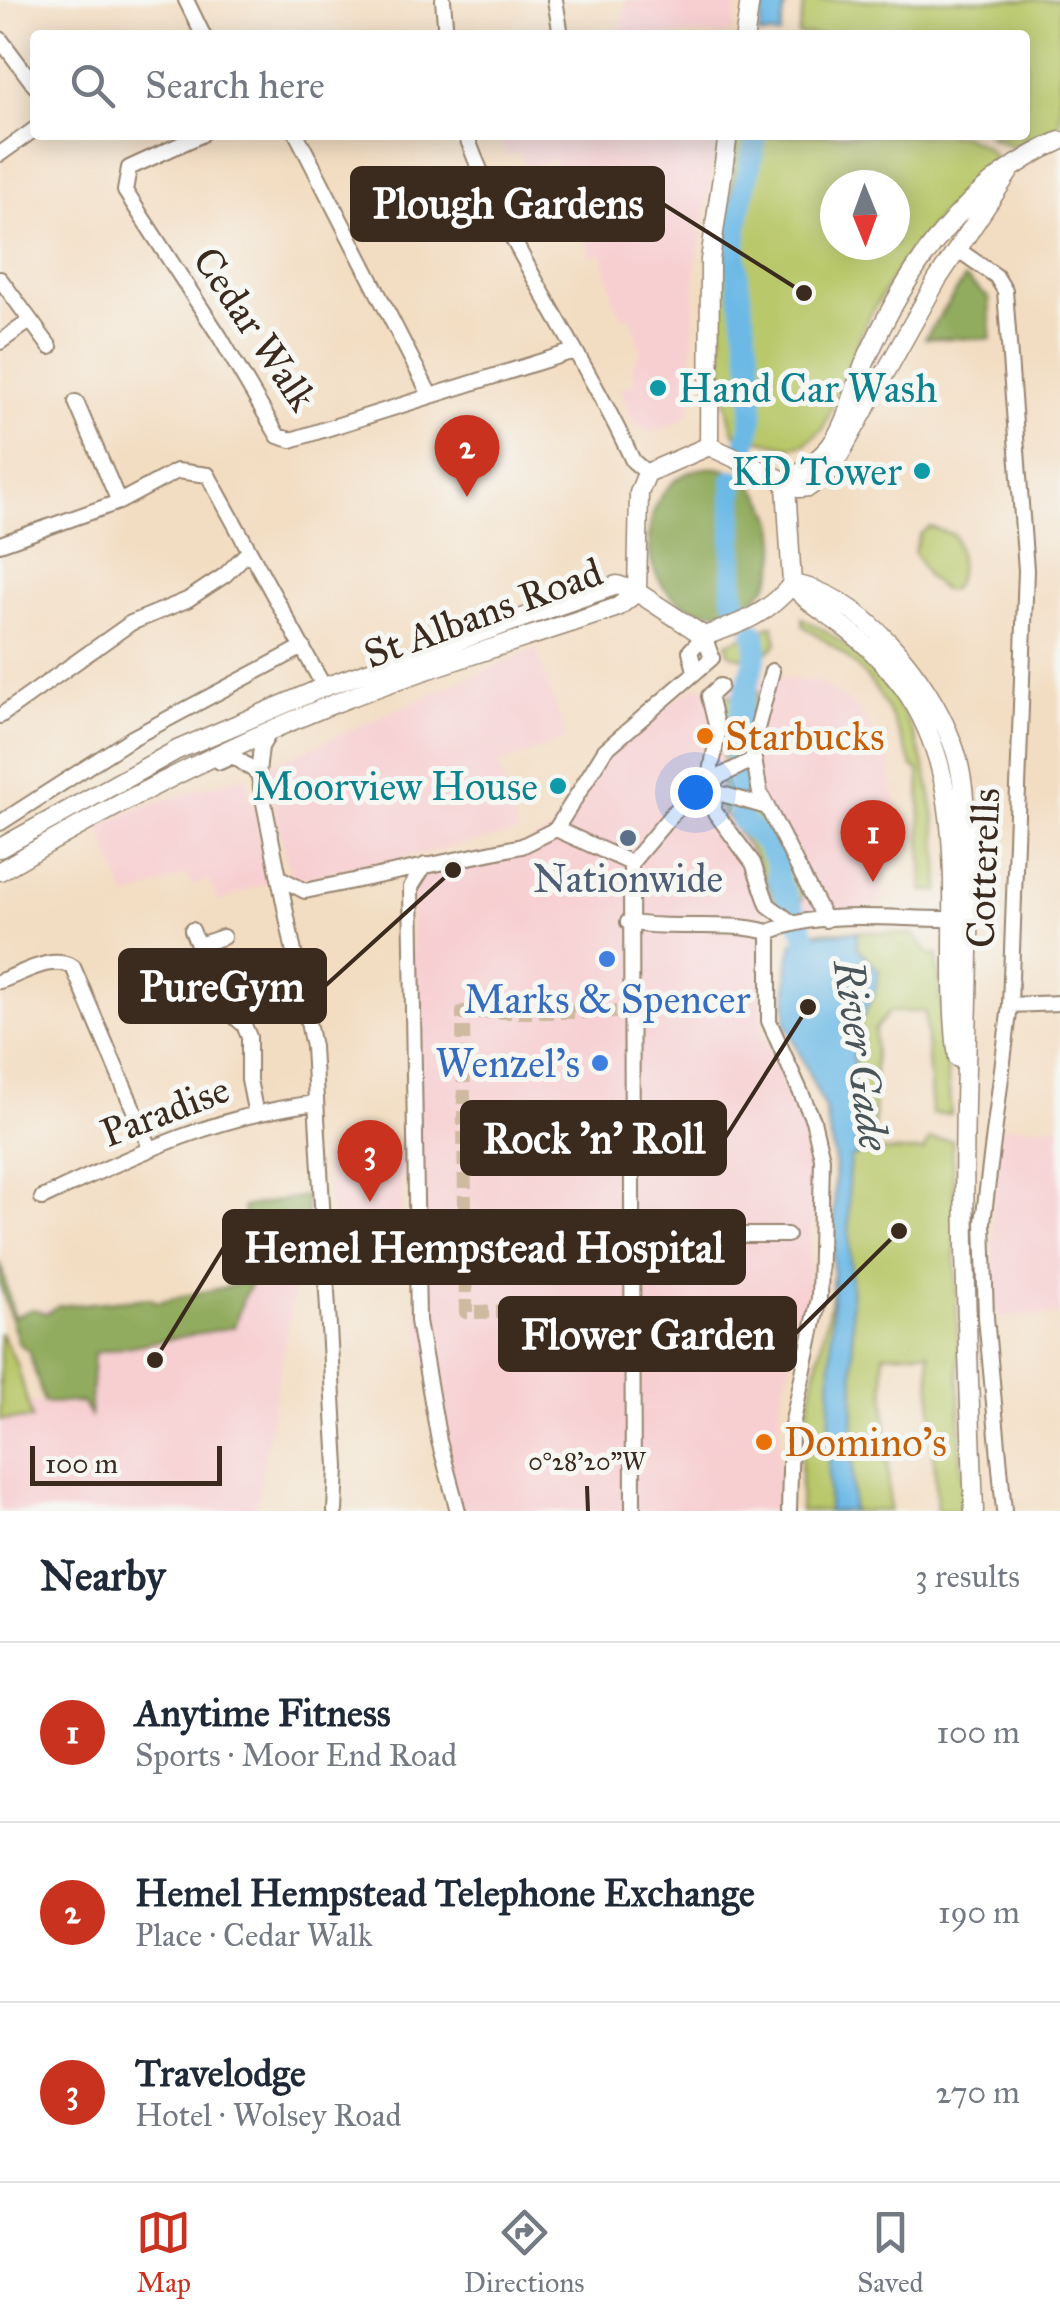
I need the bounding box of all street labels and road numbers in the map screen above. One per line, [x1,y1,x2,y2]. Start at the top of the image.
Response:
street label: Cedar Walk [182,238,328,421]
street label: St Albans Road [357,547,609,679]
street label: Cotterells [956,787,1010,949]
street label: Paradise [94,1064,236,1158]

